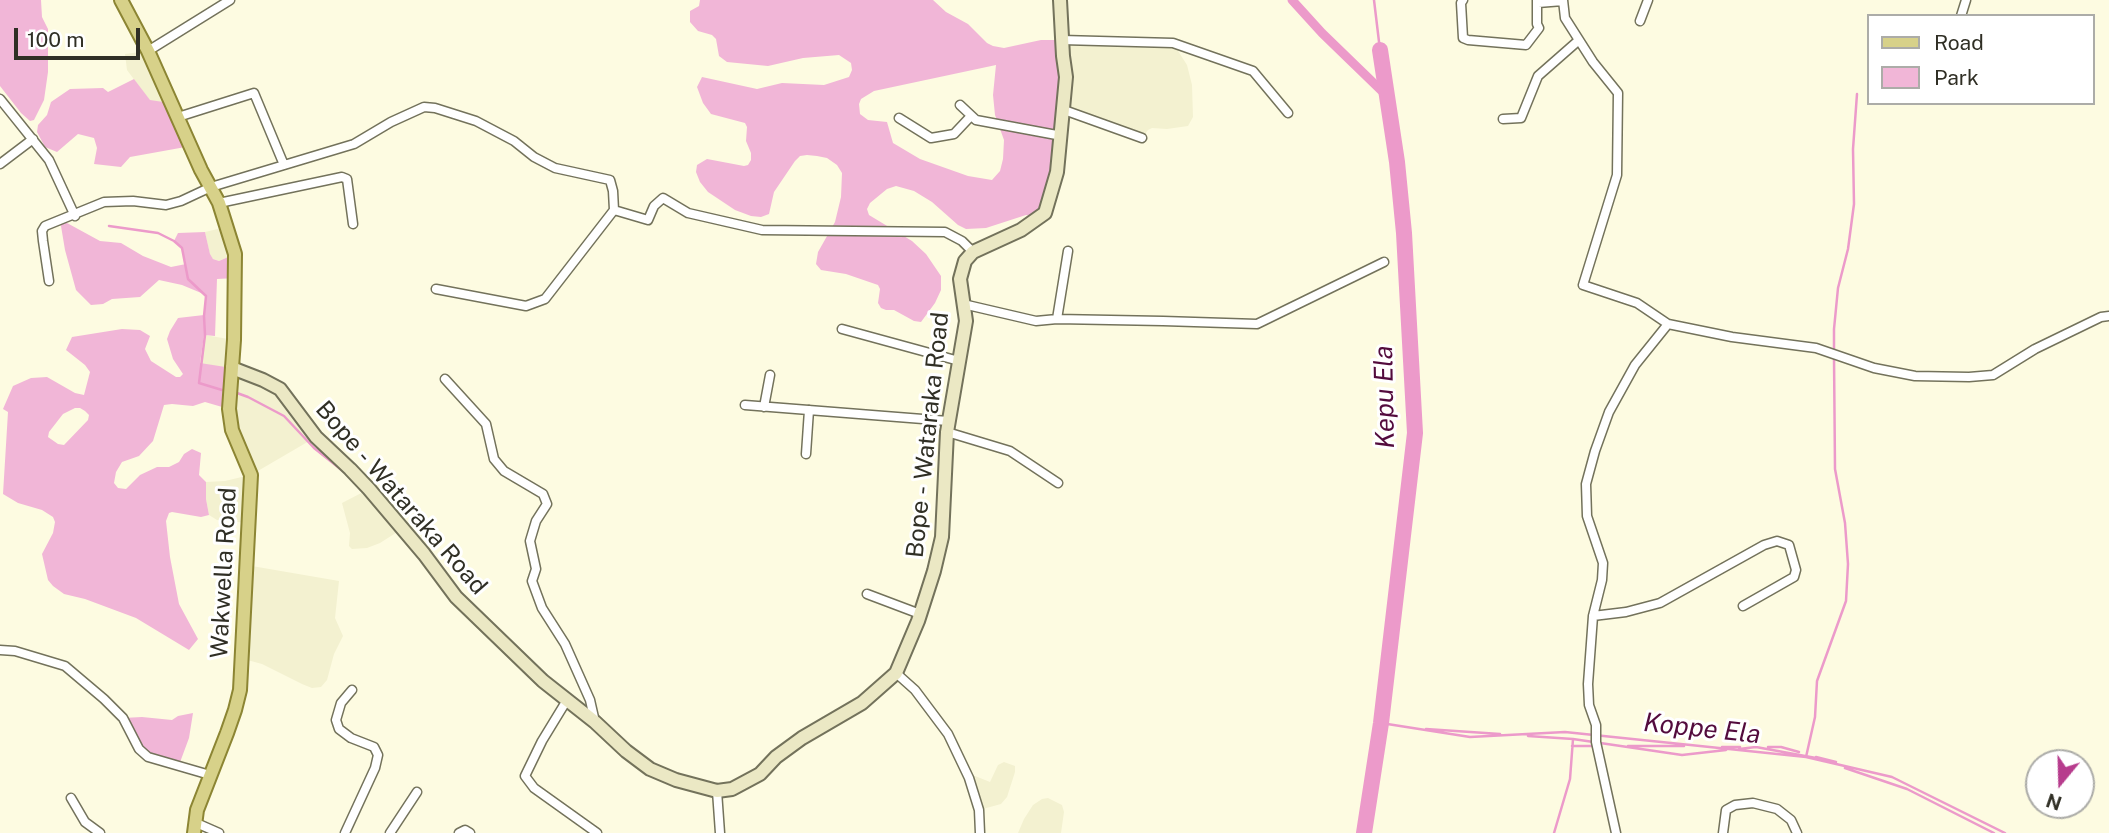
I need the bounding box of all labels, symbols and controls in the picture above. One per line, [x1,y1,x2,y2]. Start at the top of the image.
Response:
scale bar [18,14,144,58]
legend [1868,14,2095,105]
text: 100 m [27,27,84,52]
text: Road [1934,30,1984,55]
text: Park [1934,65,1979,90]
street label: Bope - Wataraka Road [901,311,955,559]
water label: Kepu Ela [1369,345,1401,449]
street label: Bope - Wataraka Road [309,395,493,601]
street label: Wakwella Road [205,487,243,659]
water label: Koppe Ela [1642,707,1762,751]
north arrow [2025,749,2095,819]
text: N [2043,789,2064,815]

